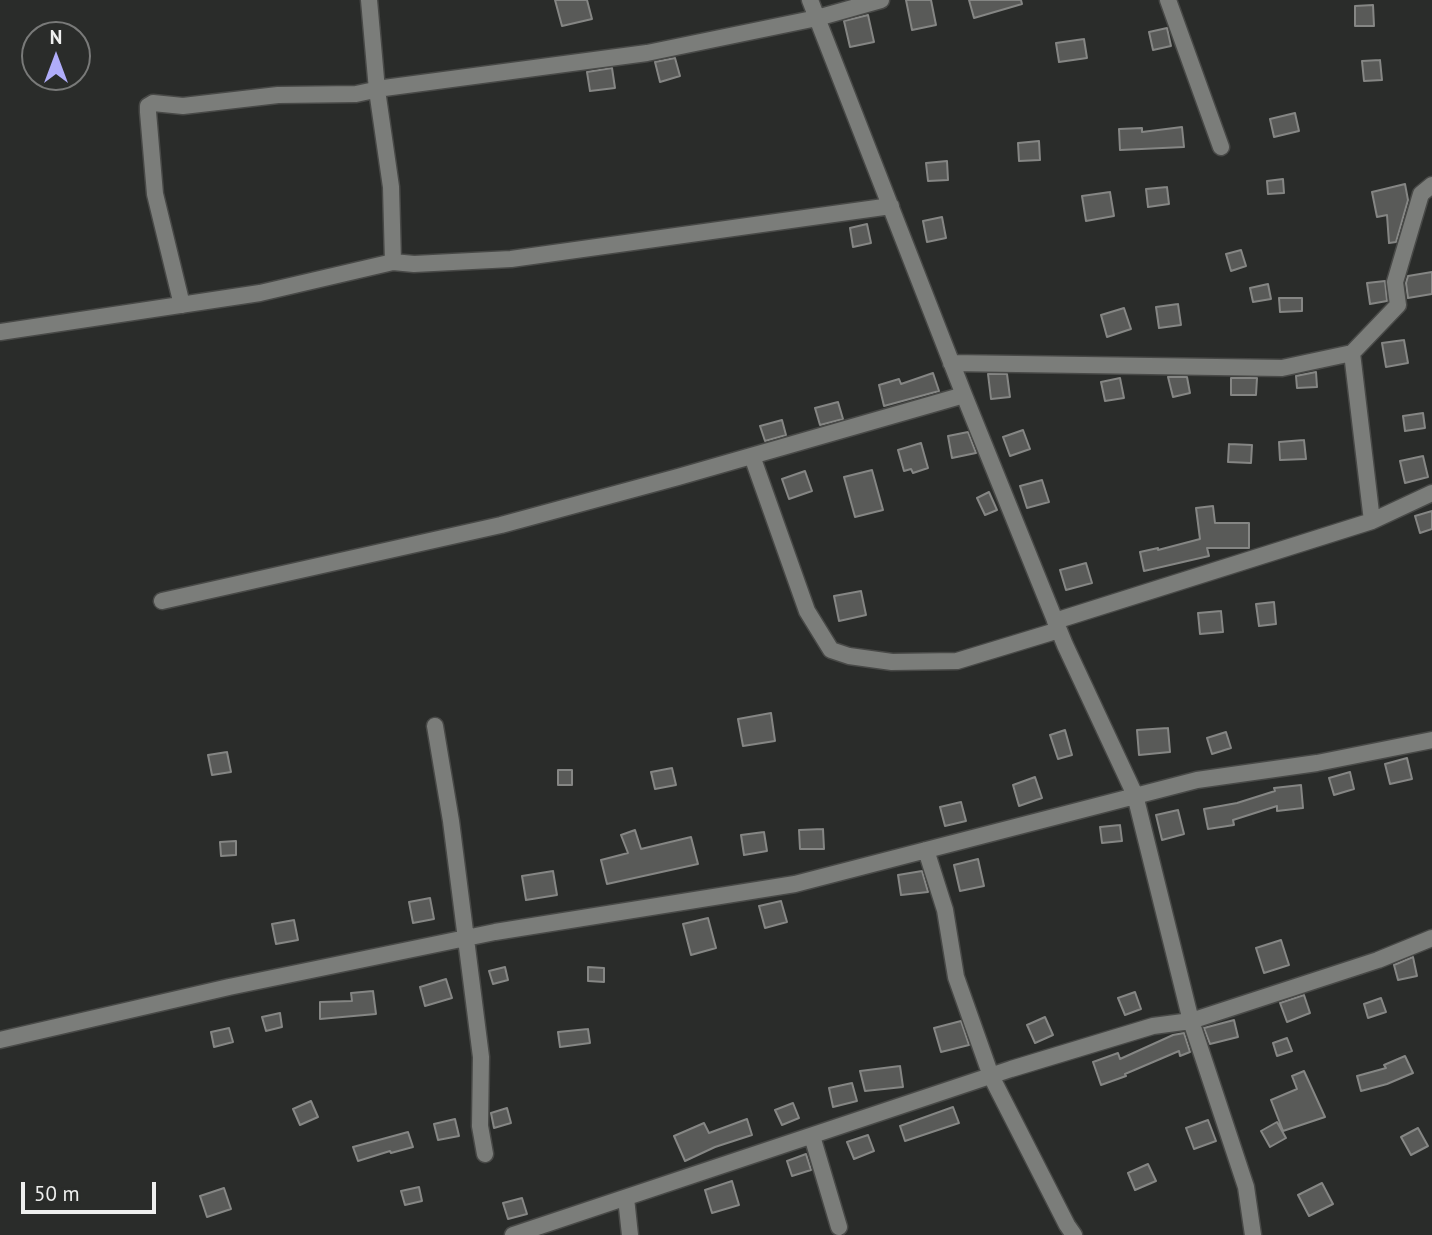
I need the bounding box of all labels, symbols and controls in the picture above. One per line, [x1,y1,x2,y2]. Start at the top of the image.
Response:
north arrow [21,21,91,91]
text: N [50,25,62,49]
scale bar [24,1168,159,1212]
text: 50 m [34,1180,80,1207]

